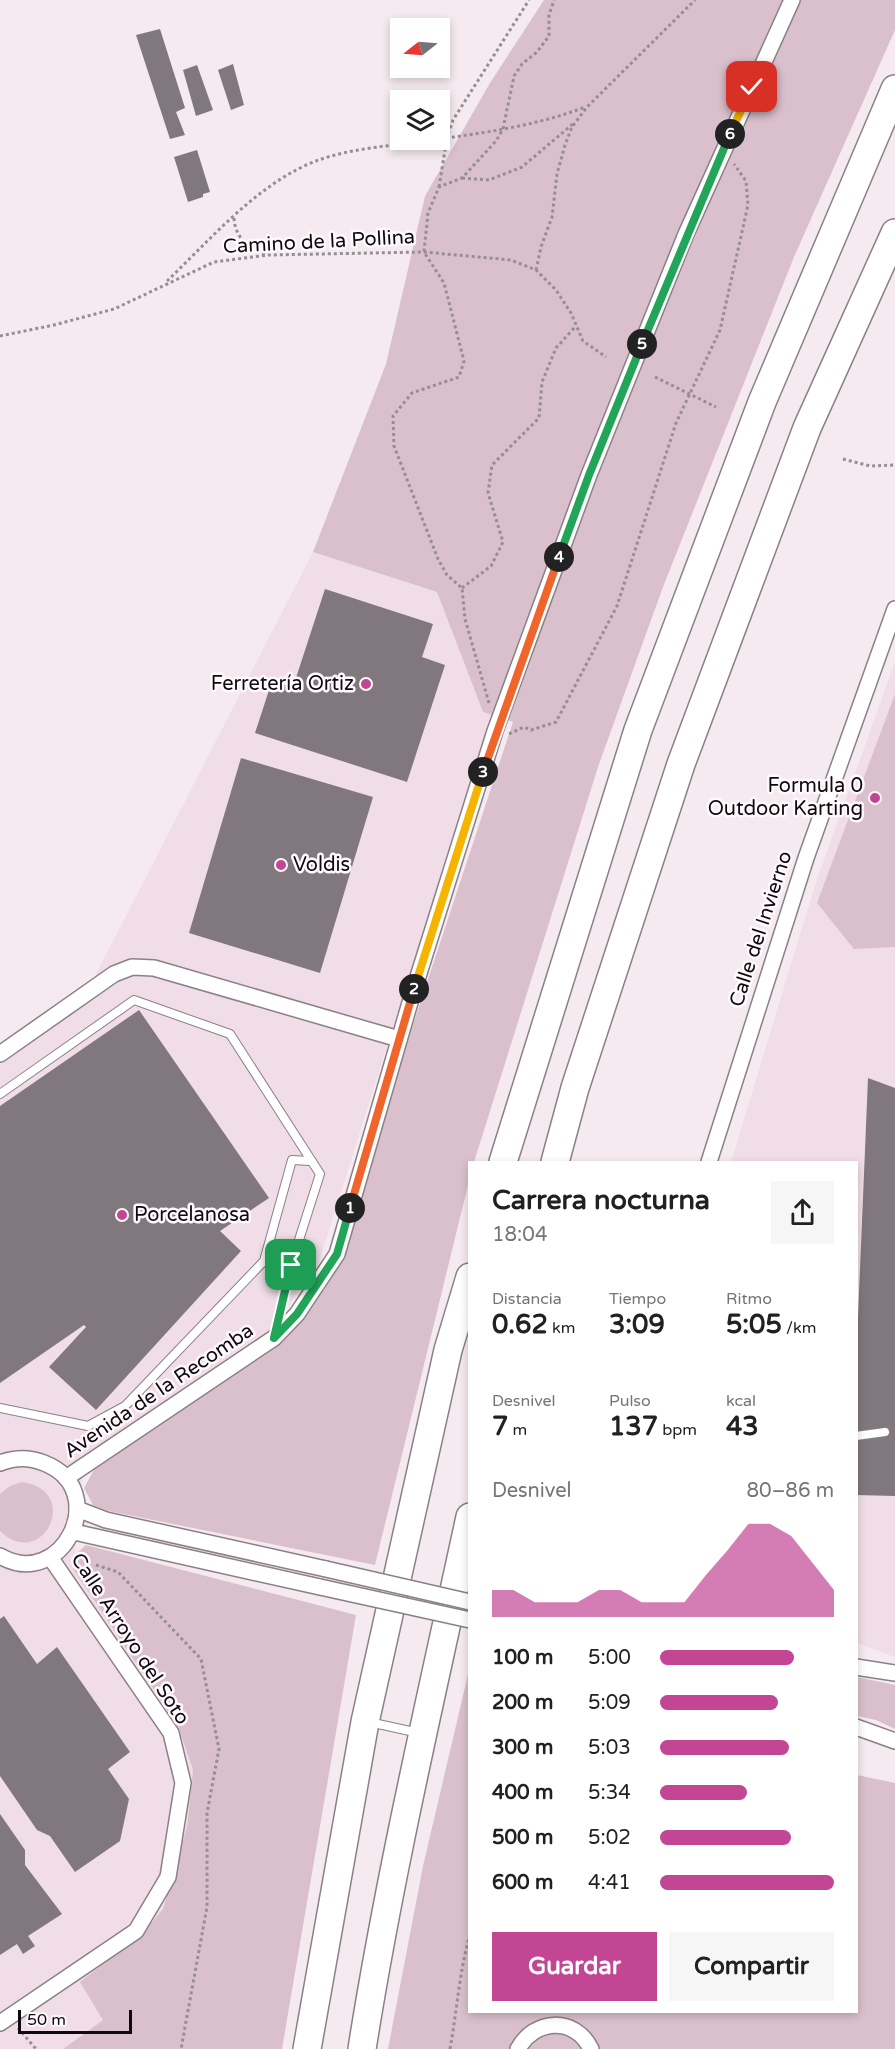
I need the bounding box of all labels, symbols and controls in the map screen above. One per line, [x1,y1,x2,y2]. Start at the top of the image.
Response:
north arrow [390,18,450,78]
map controls [390,18,450,150]
pin [726,61,777,112]
icon: check [735,70,768,103]
button: layers [390,90,450,150]
pin: 6 [715,119,745,149]
text: 6 [725,124,735,144]
street label: Camino de la Pollina [222,225,416,259]
pin: 5 [627,329,657,359]
text: 5 [637,334,647,354]
pin: 4 [544,542,574,572]
text: 4 [554,547,564,567]
place label: Ferretería Ortiz [211,672,354,696]
marker: Ferretería Ortiz [359,677,373,691]
pin: 3 [468,757,498,787]
text: 3 [478,762,488,782]
place label: Formula 0 Outdoor Karting [708,774,863,821]
marker: Formula 0 Outdoor Karting [868,791,882,805]
street label: Calle del Invierno [725,848,797,1010]
place label: Voldis [293,853,350,877]
marker: Voldis [274,858,288,872]
pin: 2 [399,974,429,1004]
text: 2 [409,979,419,999]
button: share [771,1181,834,1244]
text: Carrera nocturna [492,1184,710,1217]
pin: 1 [335,1193,365,1223]
text: 1 [345,1198,355,1218]
place label: Porcelanosa [134,1203,250,1227]
marker: Porcelanosa [115,1208,129,1222]
text: 18:04 [492,1223,547,1247]
pin [265,1239,316,1290]
icon: arrive [274,1248,307,1281]
text: Distancia [492,1289,562,1309]
text: Tiempo [609,1289,666,1309]
text: Ritmo [726,1289,772,1309]
text: 0.62 [492,1309,548,1340]
text: 3:09 [609,1309,665,1340]
text: 5:05 [726,1309,782,1340]
text: km [548,1318,575,1338]
text: /km [782,1318,816,1338]
street label: Avenida de la Recomba [60,1319,258,1463]
text: Desnivel [492,1391,556,1411]
text: Pulso [609,1391,651,1411]
text: kcal [726,1391,756,1411]
text: 7 [492,1411,508,1442]
text: 137 [609,1411,658,1442]
text: 43 [726,1411,759,1442]
text: m [508,1420,527,1440]
text: bpm [658,1420,697,1440]
text: Desnivel [492,1479,571,1503]
text: 80–86 m [747,1479,834,1503]
street label: Calle Arroyo del Soto [66,1549,194,1729]
text: 100 m [492,1646,553,1670]
text: 5:00 [588,1646,631,1670]
text: 200 m [492,1691,553,1715]
text: 5:09 [588,1691,631,1715]
text: 300 m [492,1736,553,1760]
text: 5:03 [588,1736,631,1760]
text: 400 m [492,1781,553,1805]
text: 5:34 [588,1781,631,1805]
text: 500 m [492,1826,553,1850]
text: 5:02 [588,1826,631,1850]
text: 600 m [492,1871,553,1895]
text: 4:41 [588,1871,631,1895]
button: Guardar [492,1932,657,2001]
button: Compartir [669,1932,834,2001]
scale bar [18,2007,132,2034]
text: 50 m [27,2010,66,2030]

